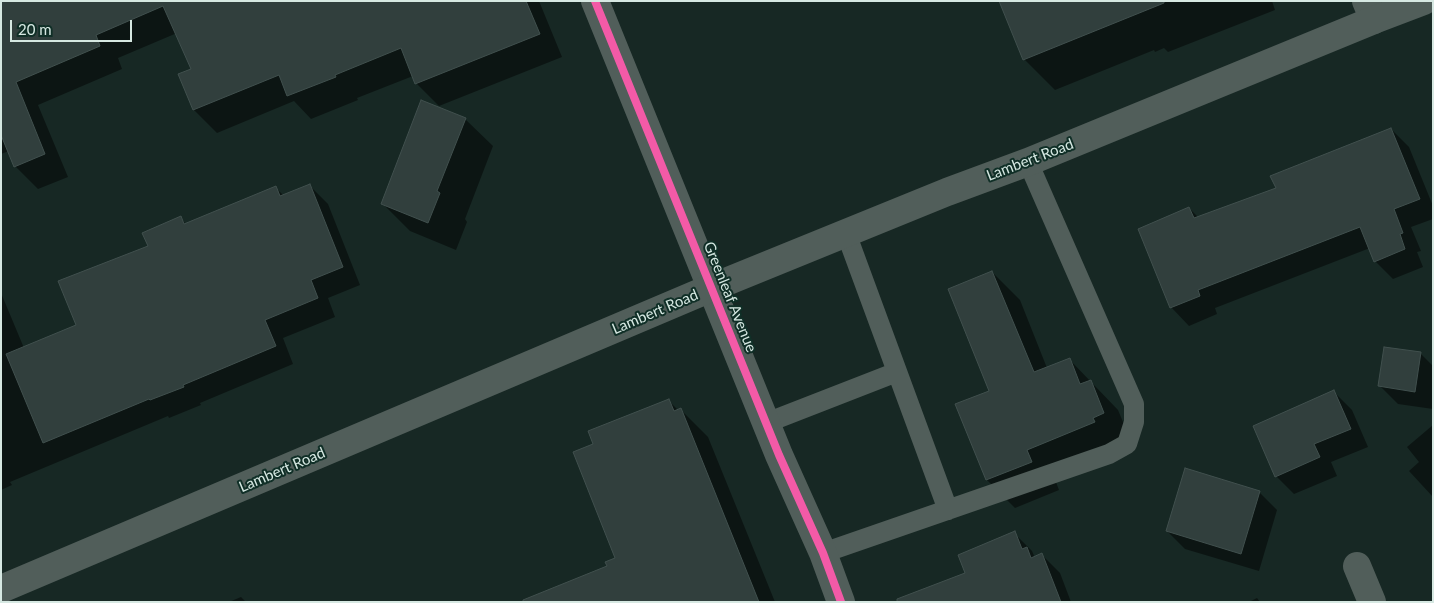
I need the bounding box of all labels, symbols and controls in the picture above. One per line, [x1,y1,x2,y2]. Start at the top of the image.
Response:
scale bar [12,10,135,42]
text: 20 m [18,20,52,38]
street label: Lambert Road [984,135,1076,185]
street label: Greenleaf Avenue [700,239,760,355]
street label: Lambert Road [609,286,701,338]
street label: Lambert Road [236,444,328,496]

